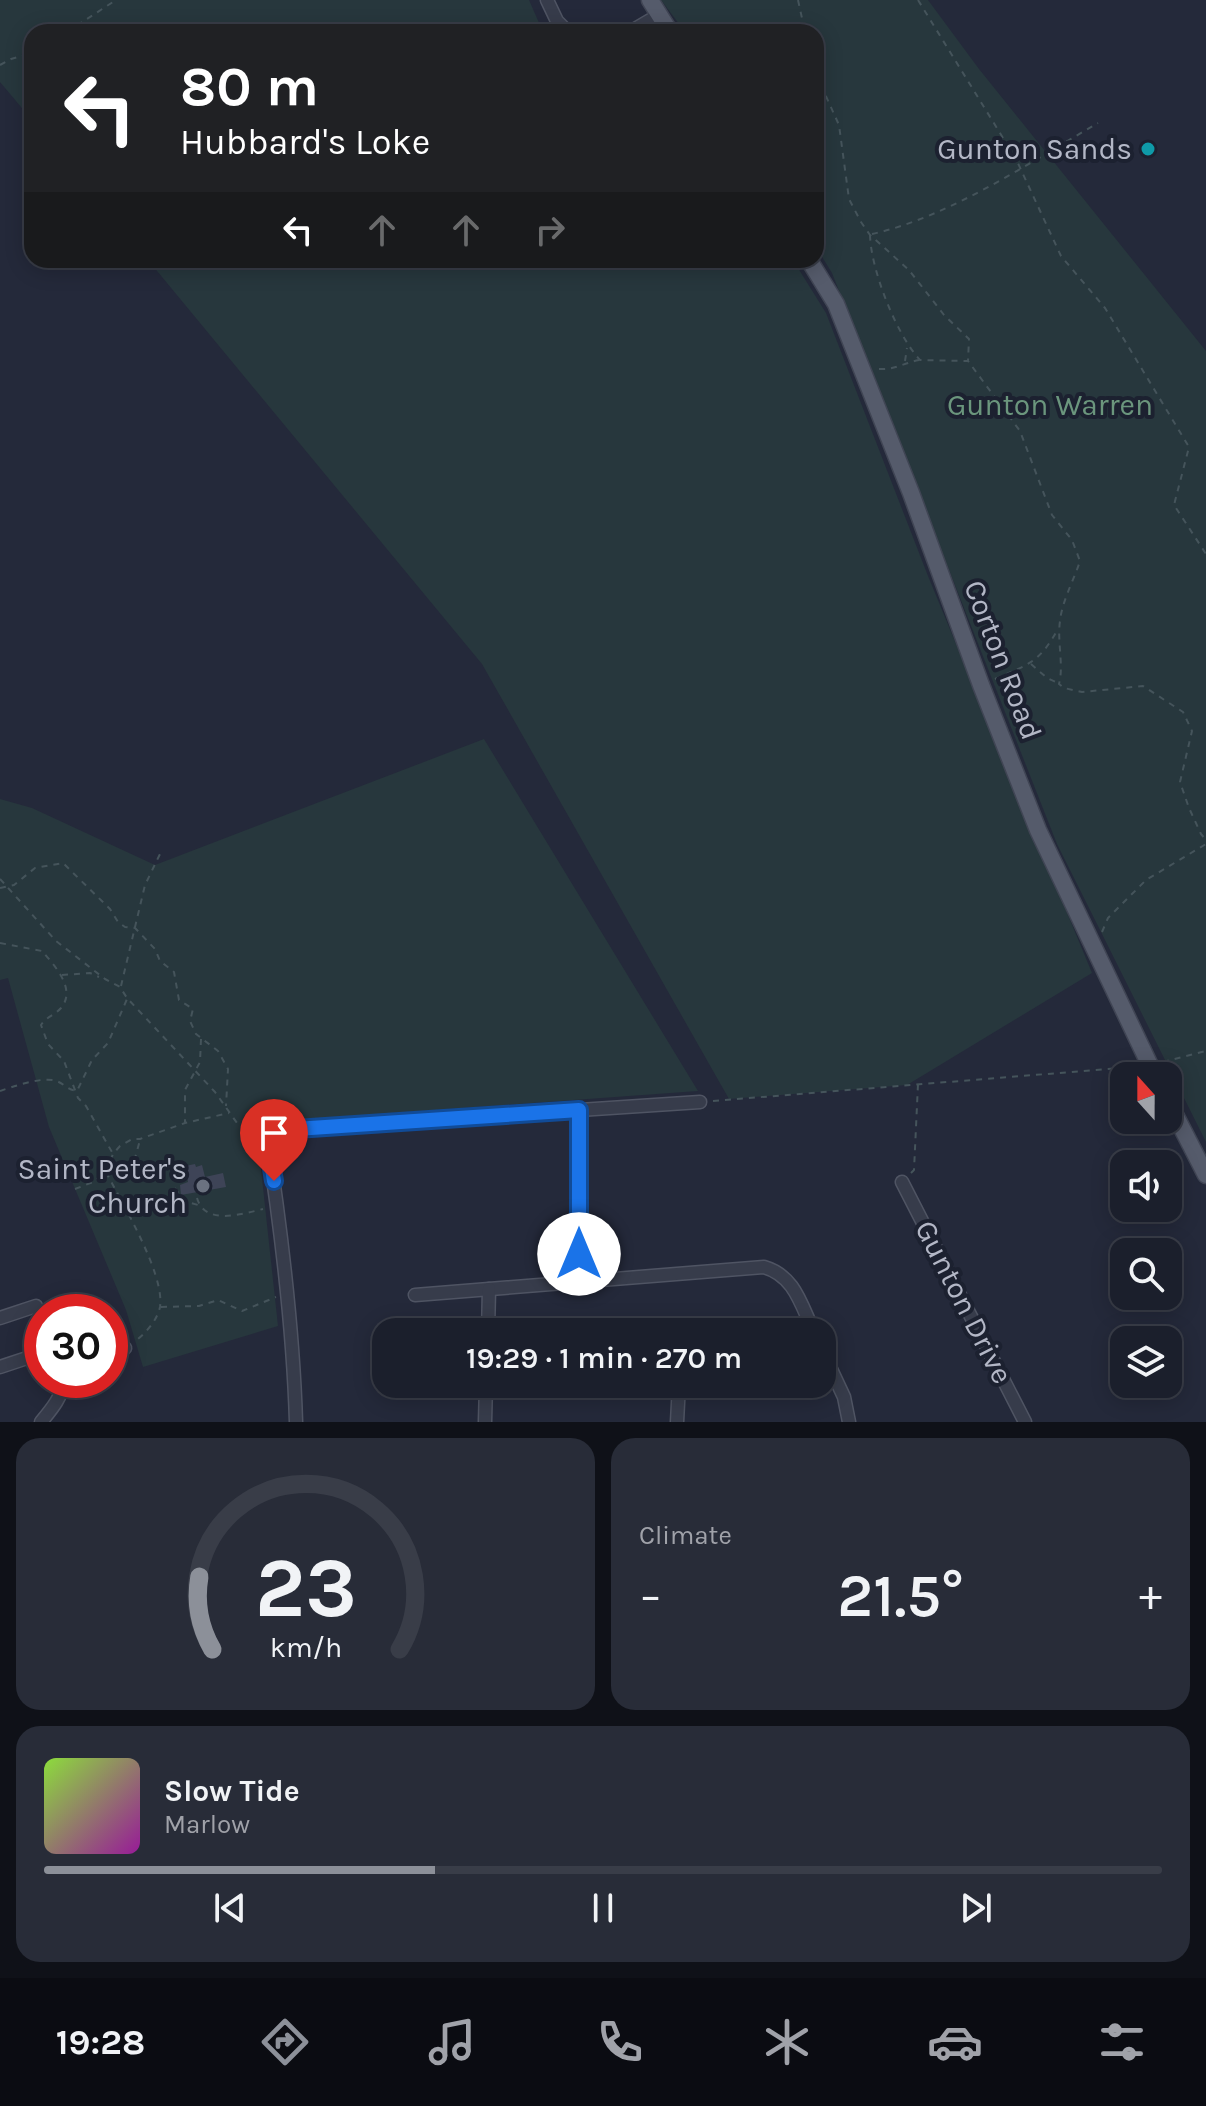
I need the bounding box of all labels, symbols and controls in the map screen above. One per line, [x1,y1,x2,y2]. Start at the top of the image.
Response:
text: 80 m [180,54,319,119]
icon: left [48,56,152,160]
text: Hubbard's Loke [180,121,430,163]
place label: Gunton Sands [937,131,1132,167]
marker: Gunton Sands [1139,140,1157,158]
icon: left [276,208,320,252]
icon: ahead [360,208,404,252]
icon: ahead [444,208,488,252]
icon: right [528,208,572,252]
park label: Gunton Warren [947,387,1153,423]
street label: Corton Road [956,575,1050,745]
north arrow [1110,1062,1182,1134]
map controls [1110,1062,1182,1398]
pin [240,1099,308,1181]
icon: arrive [252,1111,296,1155]
button: sound [1110,1150,1182,1222]
place label: Saint Peter's Church [18,1151,187,1221]
marker: Saint Peter's Church [194,1177,212,1195]
position arrow [537,1212,621,1296]
street label: Gunton Drive [907,1214,1021,1390]
button: search [1110,1238,1182,1310]
speed limit sign: 30 [24,1294,128,1398]
button: layers [1110,1326,1182,1398]
text: 19:29 · 1 min · 270 m [466,1340,742,1376]
text: Climate [639,1520,732,1551]
text: 23 [254,1540,357,1637]
text: 21.5° [837,1561,964,1631]
text: − [639,1570,662,1621]
text: + [1139,1570,1162,1621]
text: km/h [269,1631,342,1664]
text: Slow Tide [164,1773,300,1809]
text: Marlow [164,1809,250,1840]
icon: previous [208,1886,252,1930]
icon: pause [581,1886,625,1930]
icon: next [954,1886,998,1930]
icon: directions [257,2014,313,2070]
icon: music [424,2014,480,2070]
icon: phone [592,2014,648,2070]
icon: climate [759,2014,815,2070]
icon: car [927,2014,983,2070]
icon: filters [1094,2014,1150,2070]
text: 19:28 [56,2021,145,2063]

